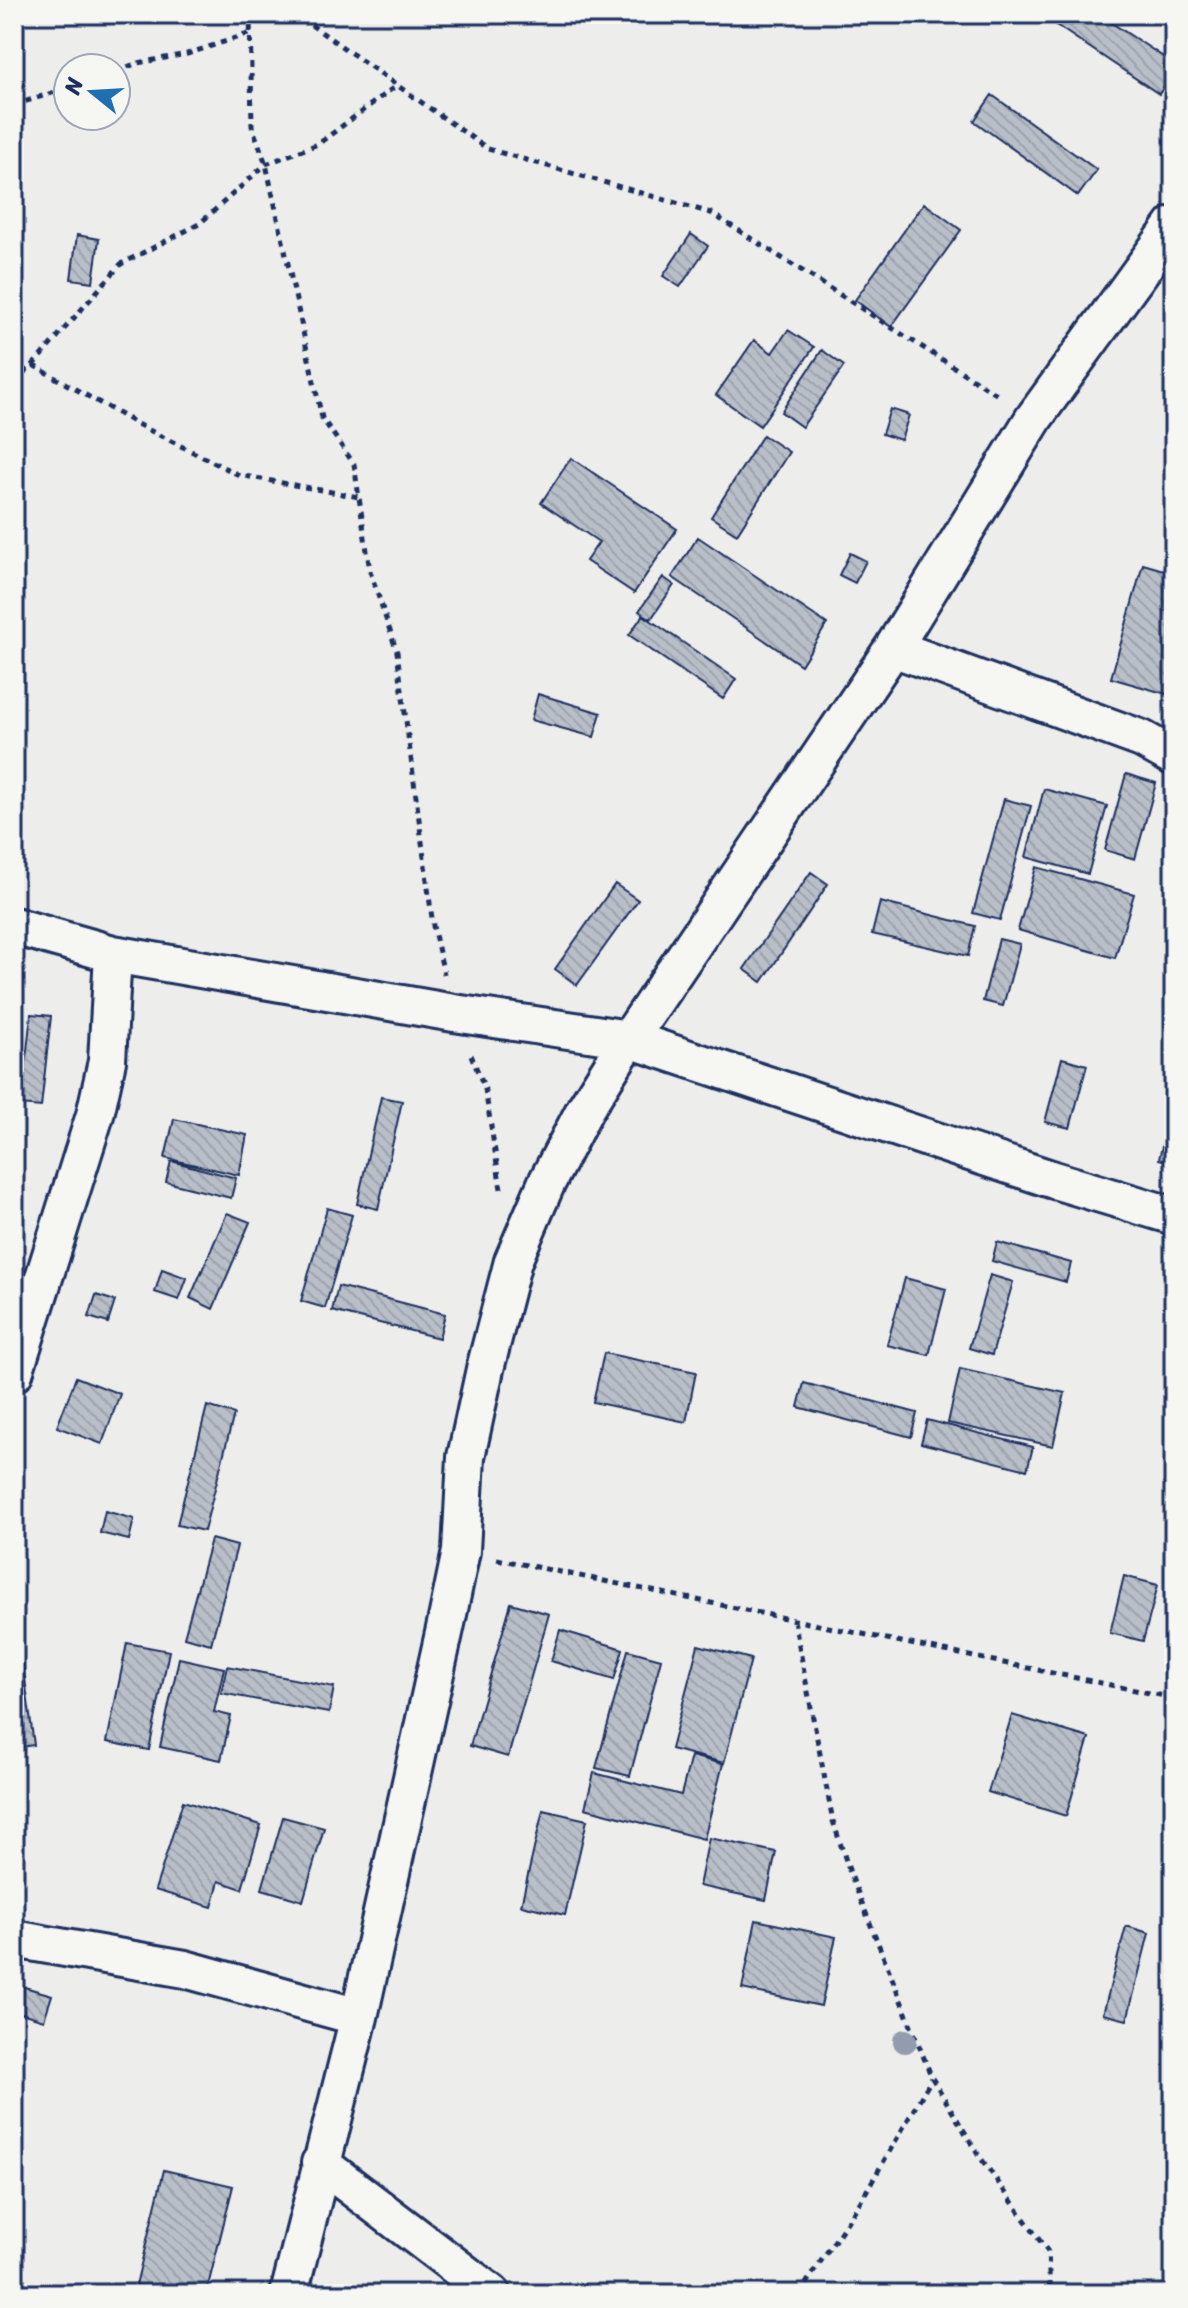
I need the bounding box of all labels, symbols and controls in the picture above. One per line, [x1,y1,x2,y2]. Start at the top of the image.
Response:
north arrow [52,52,132,132]
text: N [52,72,95,100]

